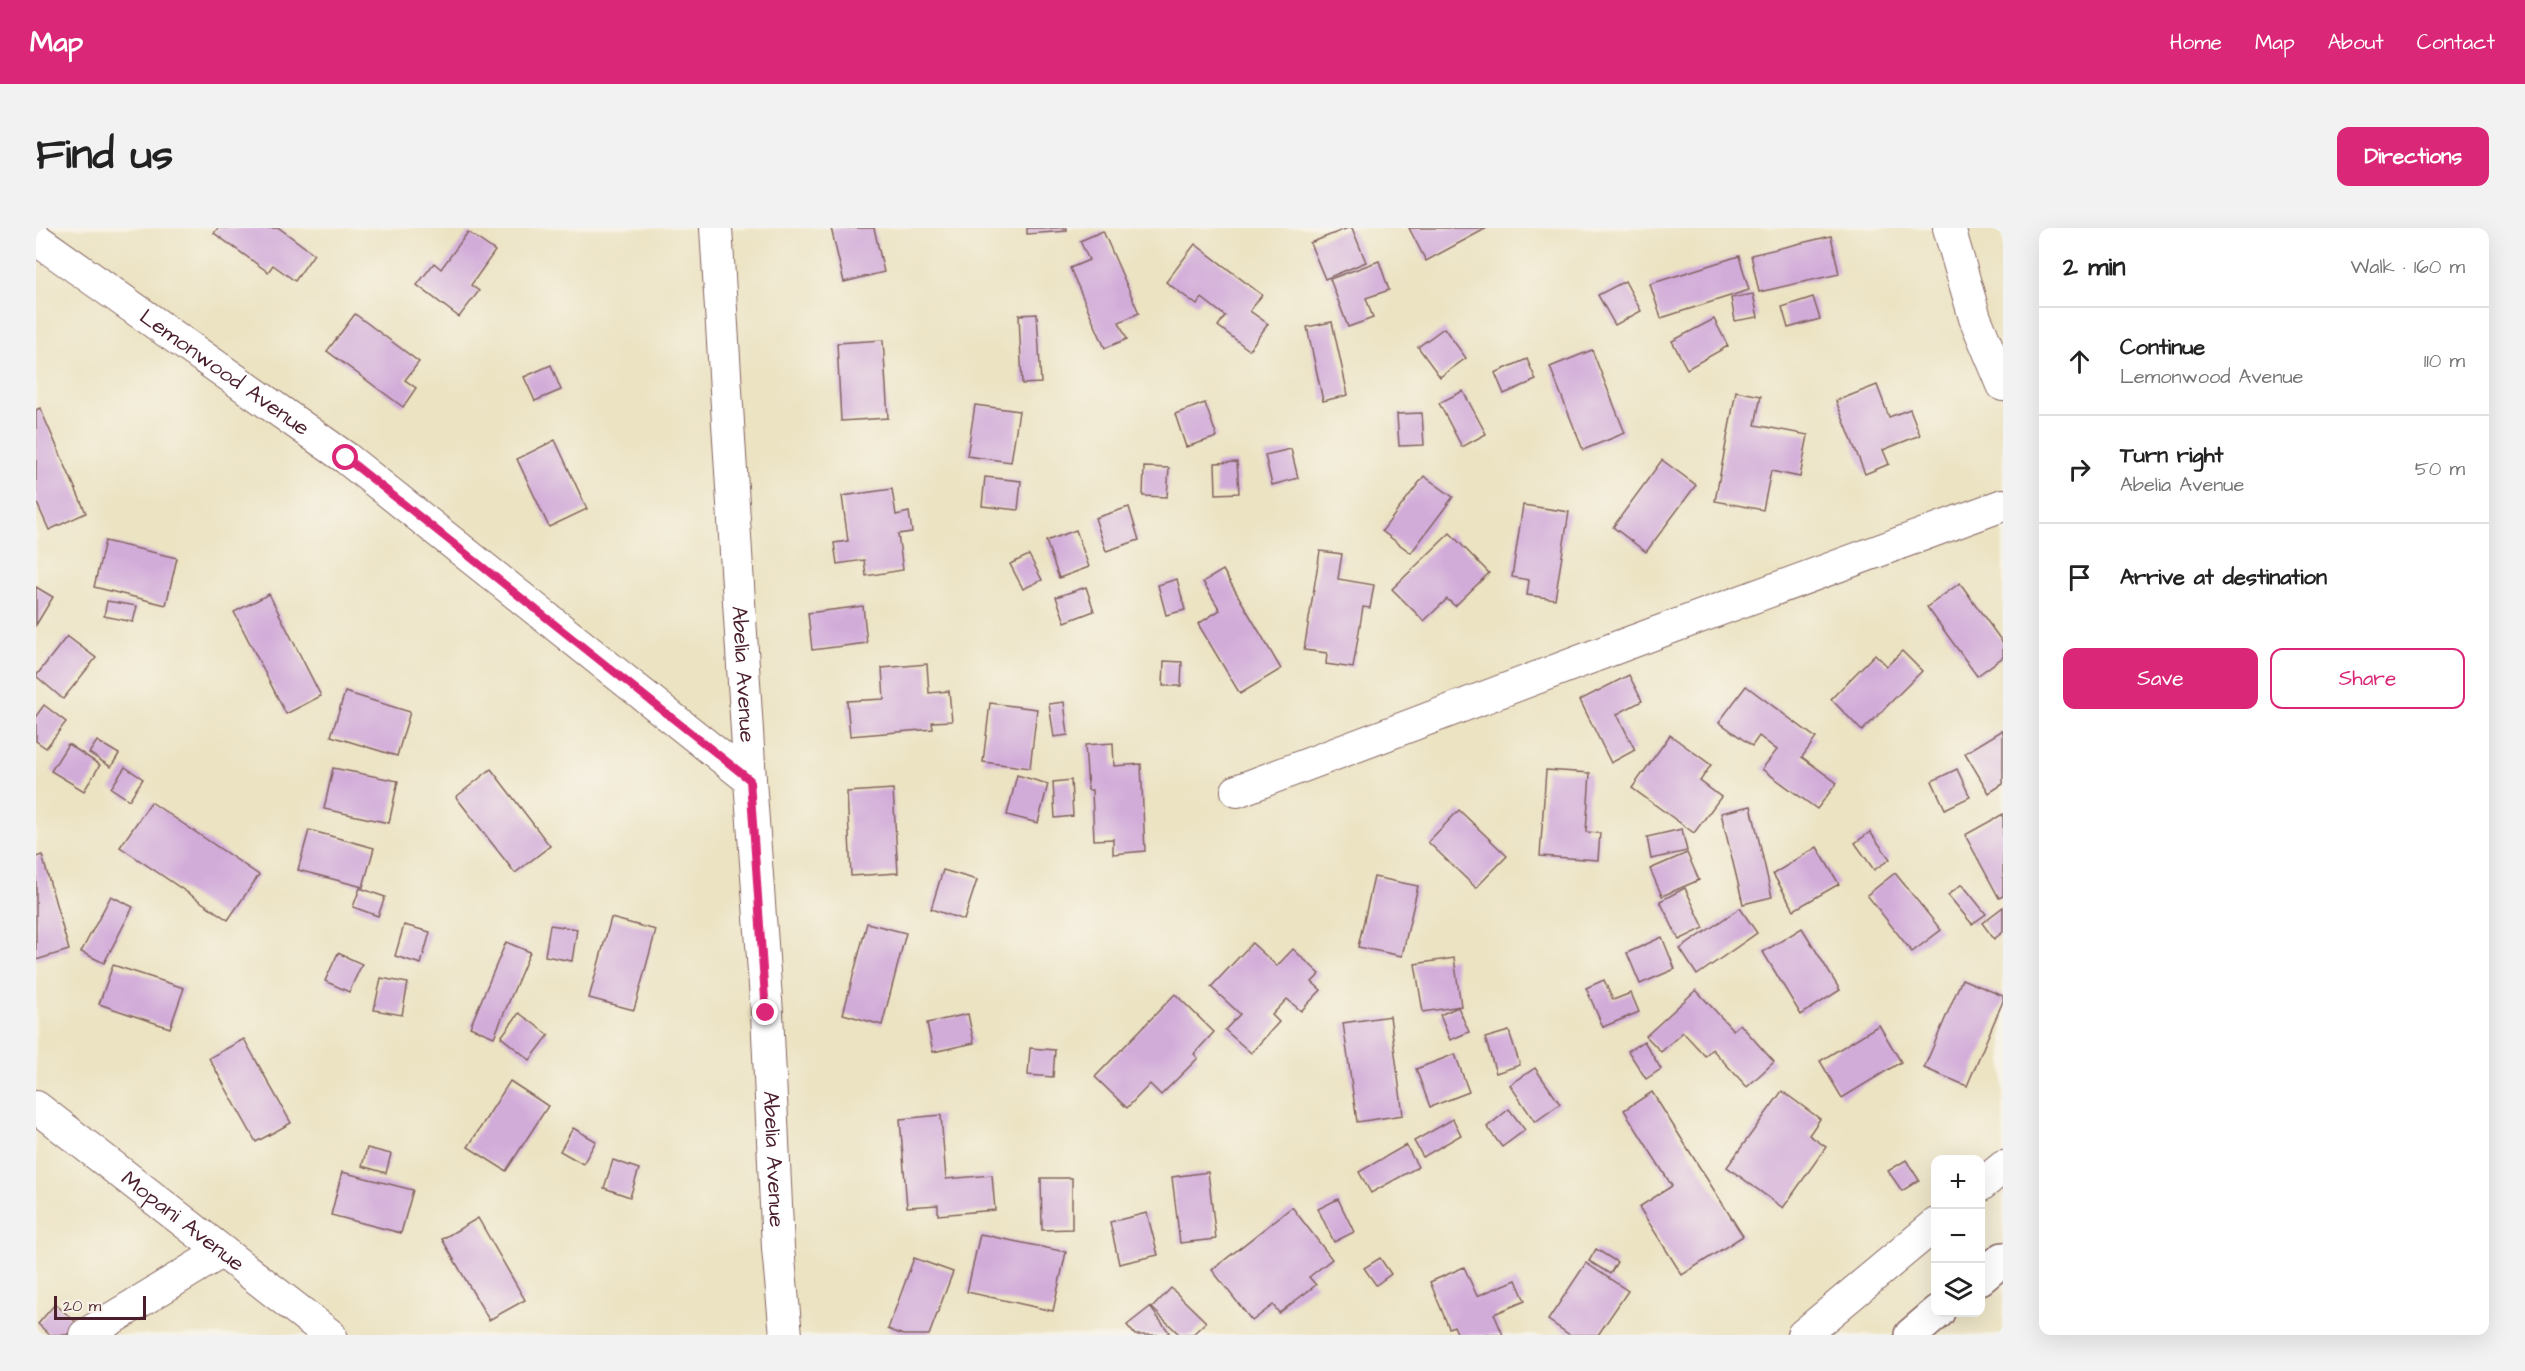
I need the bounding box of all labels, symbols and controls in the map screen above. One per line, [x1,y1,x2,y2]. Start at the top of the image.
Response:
text: Map [30,23,83,62]
text: Home [2170,28,2222,57]
text: Map [2255,28,2295,57]
text: About [2328,28,2384,57]
text: Contact [2417,28,2495,57]
text: Find us [36,127,173,185]
button: Directions [2337,127,2489,186]
text: 2 min [2063,249,2125,285]
text: Walk · 160 m [2350,253,2465,281]
street label: Lemonwood Avenue [133,301,316,443]
text: Continue [2120,332,2205,363]
icon: ahead [2063,345,2096,378]
text: 110 m [2424,347,2465,375]
text: Lemonwood Avenue [2120,363,2303,391]
text: Turn right [2120,440,2223,471]
route start [332,444,358,470]
icon: right [2063,453,2096,486]
text: 50 m [2415,455,2465,483]
text: Abelia Avenue [2120,471,2244,499]
icon: arrive [2063,561,2096,594]
text: Arrive at destination [2120,562,2327,593]
street label: Abelia Avenue [724,605,763,743]
button: Save [2063,648,2258,709]
button: Share [2270,648,2465,709]
route end [752,999,778,1025]
street label: Abelia Avenue [755,1090,793,1228]
map controls [1931,1155,1985,1317]
button: + [1931,1155,1985,1209]
street label: Mopani Avenue [115,1163,251,1279]
button: − [1931,1209,1985,1263]
button: layers [1931,1263,1985,1317]
scale bar [54,1293,146,1320]
text: 20 m [63,1295,101,1317]

